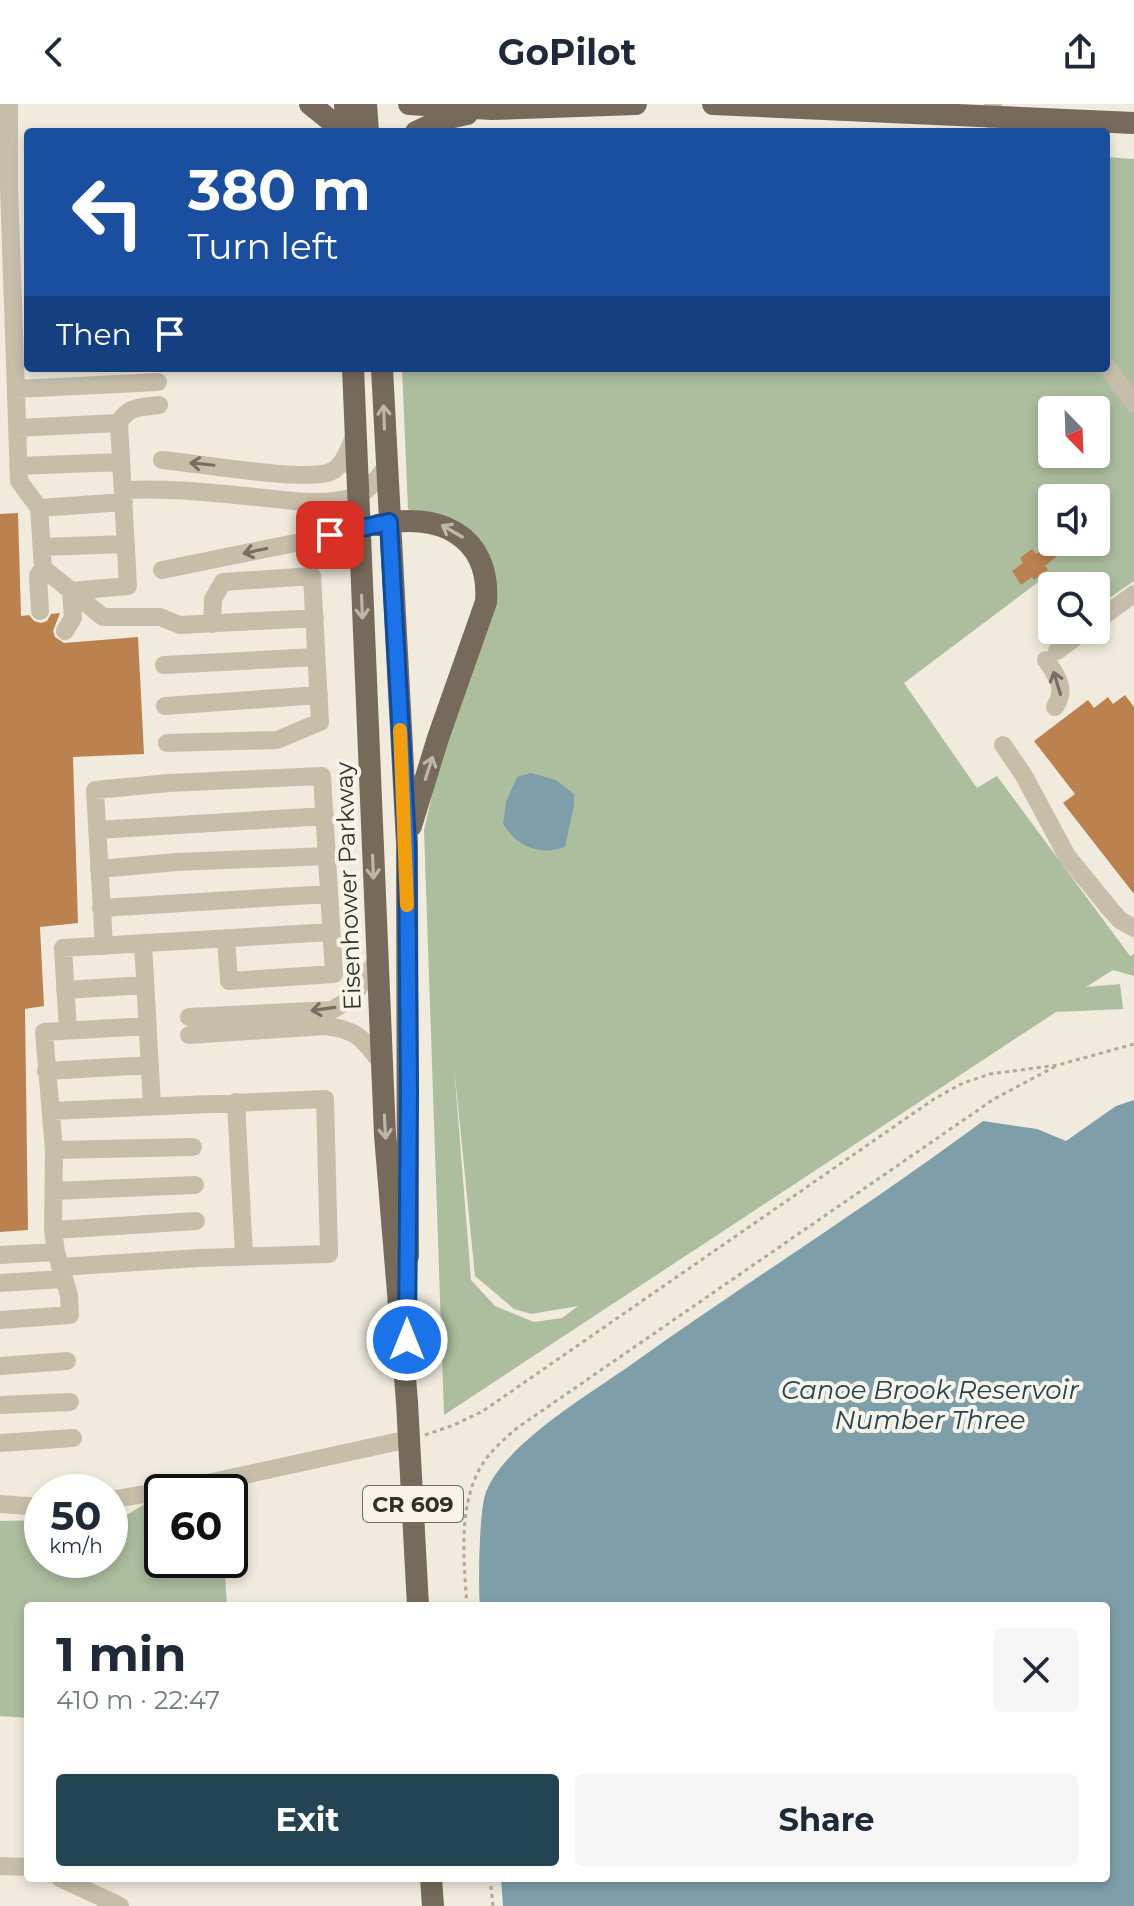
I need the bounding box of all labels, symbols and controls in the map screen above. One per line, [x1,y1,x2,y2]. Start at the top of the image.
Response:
icon: back [32,30,76,74]
text: GoPilot [498,30,636,74]
icon: share [1058,30,1102,74]
text: 380 m [188,156,371,224]
icon: left [56,160,160,264]
text: Turn left [188,224,339,268]
icon: arrive [148,312,192,356]
text: Then [56,316,132,353]
north arrow [1038,396,1110,468]
map controls [1038,396,1110,644]
one-way arrow [377,404,392,431]
one-way arrow [189,457,216,472]
button: sound [1038,484,1110,556]
pin [296,501,364,569]
icon: arrive [308,513,352,557]
one-way arrow [441,523,464,539]
one-way arrow [242,544,268,559]
button: search [1038,572,1110,644]
one-way arrow [355,594,370,620]
one-way arrow [1049,671,1063,696]
one-way arrow [422,756,437,781]
street label: Eisenhower Parkway [329,761,367,1011]
one-way arrow [366,853,381,880]
one-way arrow [311,1002,336,1017]
one-way arrow [378,1113,393,1140]
position arrow [365,1298,449,1382]
water label: Canoe Brook Reservoir Number Three [781,1374,1079,1436]
speed limit sign: 60 [144,1474,248,1578]
road number: CR 609 [363,1486,463,1522]
text: 50 [51,1491,101,1540]
text: km/h [49,1534,103,1558]
text: 1 min [56,1625,186,1683]
button: close [994,1628,1078,1712]
text: 410 m · 22:47 [56,1684,220,1716]
button: Exit [56,1774,559,1866]
button: Share [575,1774,1078,1866]

